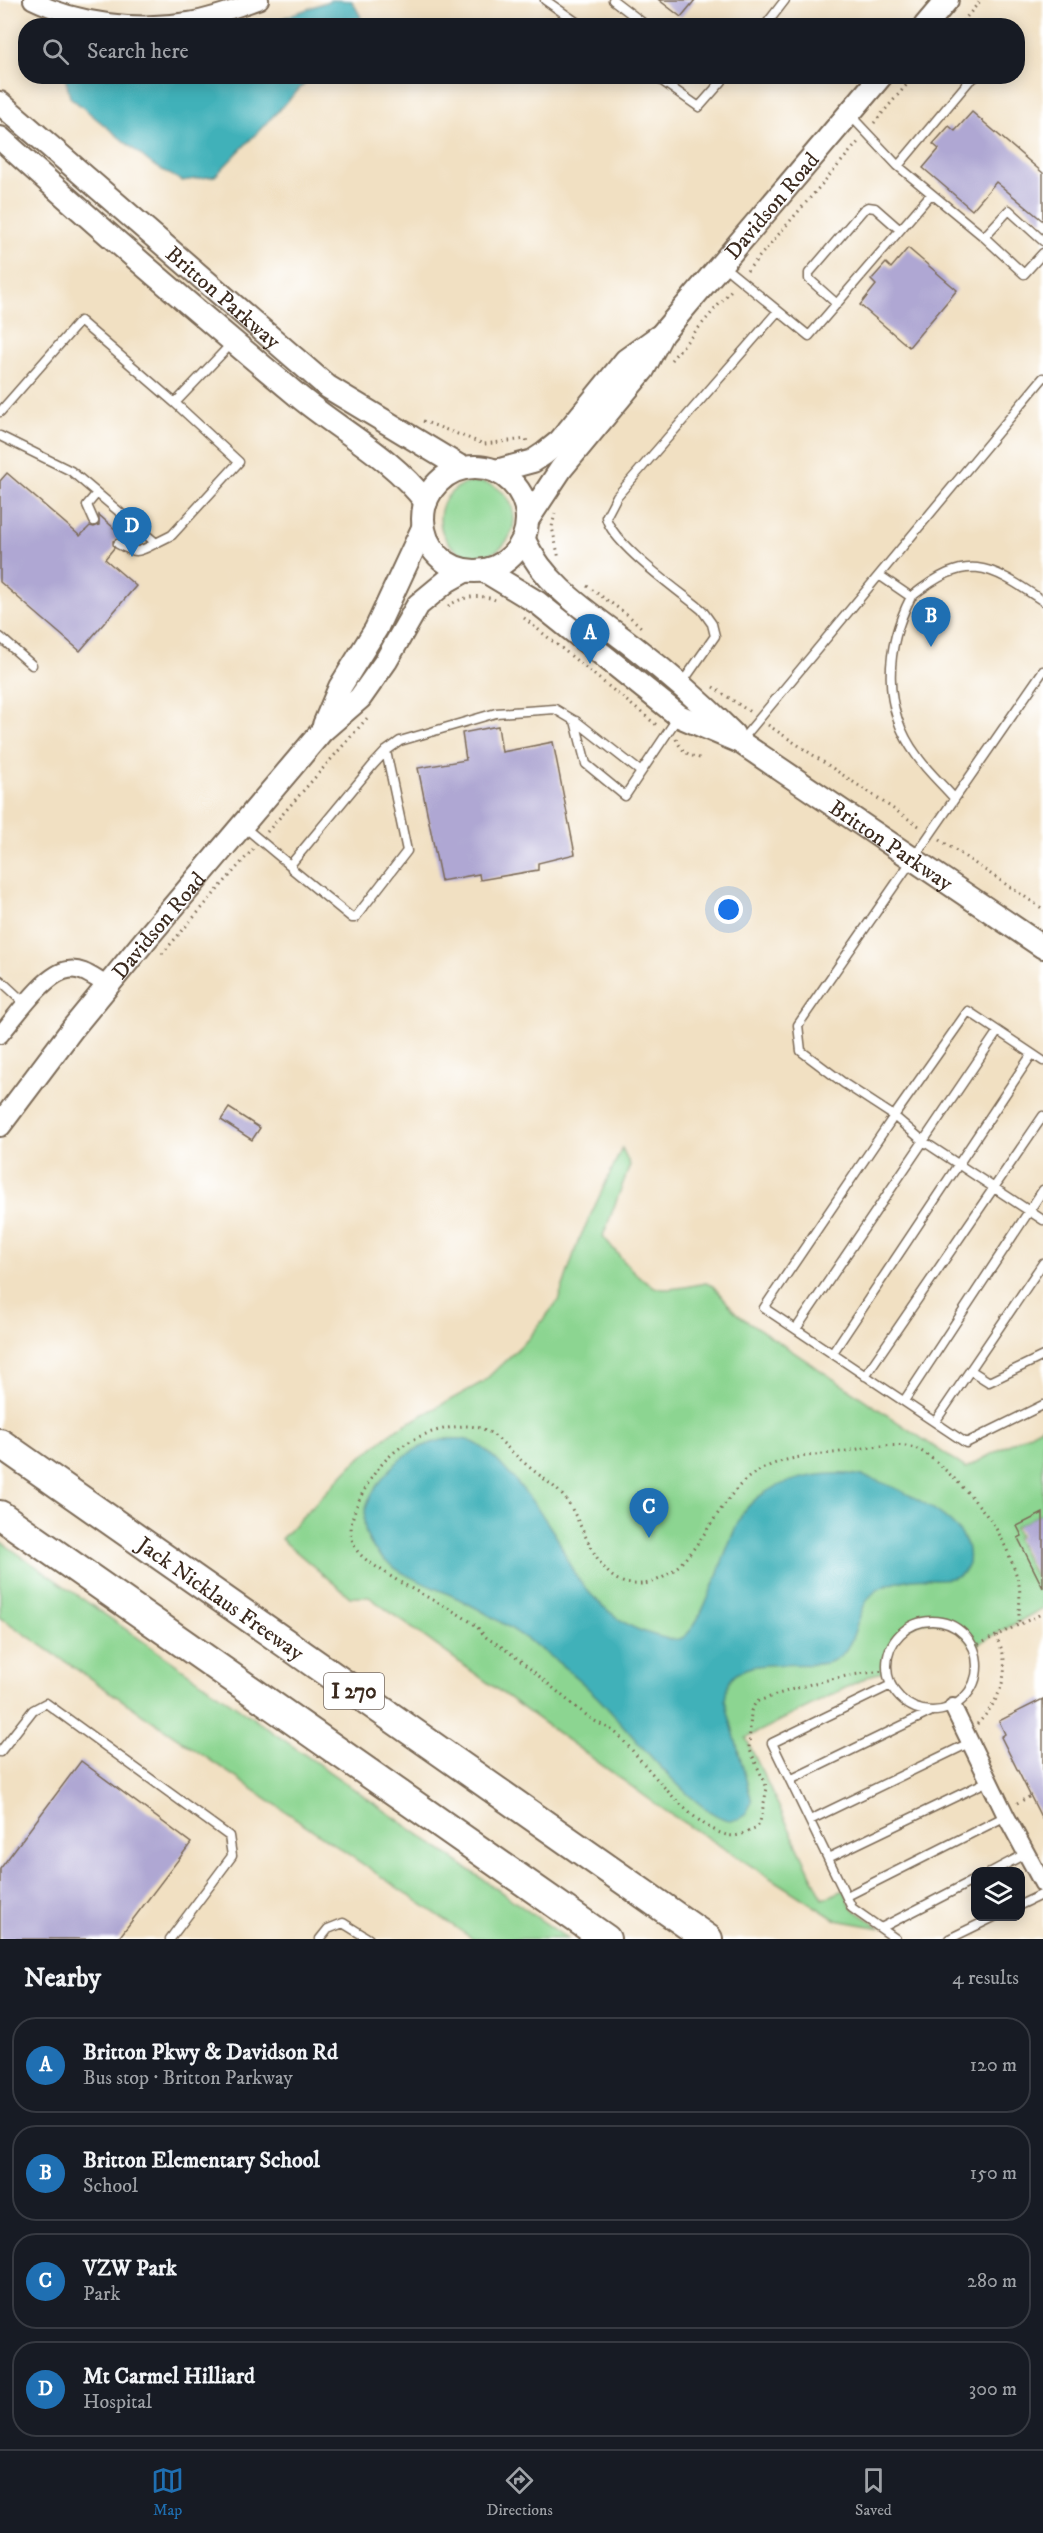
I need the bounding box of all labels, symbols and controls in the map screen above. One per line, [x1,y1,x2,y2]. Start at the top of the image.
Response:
search box [18,18,1025,84]
icon: search [39,35,72,68]
text: Search here [87,38,189,65]
street label: Davidson Road [719,147,825,265]
street label: Britton Parkway [160,241,286,355]
pin: D [112,508,152,557]
pin: B [912,598,950,647]
pin: A [570,614,610,664]
street label: Britton Parkway [824,794,958,898]
street label: Davidson Road [107,867,212,985]
your location [714,895,743,924]
pin: C [630,1488,668,1538]
street label: Jack Nicklaus Freeway [130,1530,309,1667]
road number: I 270 [324,1673,384,1709]
map controls [971,1867,1025,1921]
button: layers [971,1867,1025,1921]
text: Nearby [24,1962,101,1995]
text: 4 results [952,1966,1019,1991]
text: Britton Pkwy & Davidson Rd [83,2039,338,2066]
text: A [39,2053,52,2078]
text: 120 m [970,2053,1017,2078]
text: Bus stop · Britton Parkway [83,2066,293,2091]
text: Britton Elementary School [83,2147,320,2174]
text: B [39,2161,52,2186]
text: 150 m [970,2161,1017,2186]
text: School [83,2174,138,2199]
text: VZW Park [83,2255,177,2282]
text: C [39,2269,52,2294]
text: 280 m [967,2269,1017,2294]
text: Park [83,2282,120,2307]
text: Mt Carmel Hilliard [83,2363,255,2390]
text: D [38,2377,53,2402]
text: 300 m [969,2377,1017,2402]
text: Hospital [83,2390,152,2415]
tab: Map [151,2464,184,2520]
tab: Directions [486,2464,553,2520]
tab: Saved [855,2464,892,2520]

